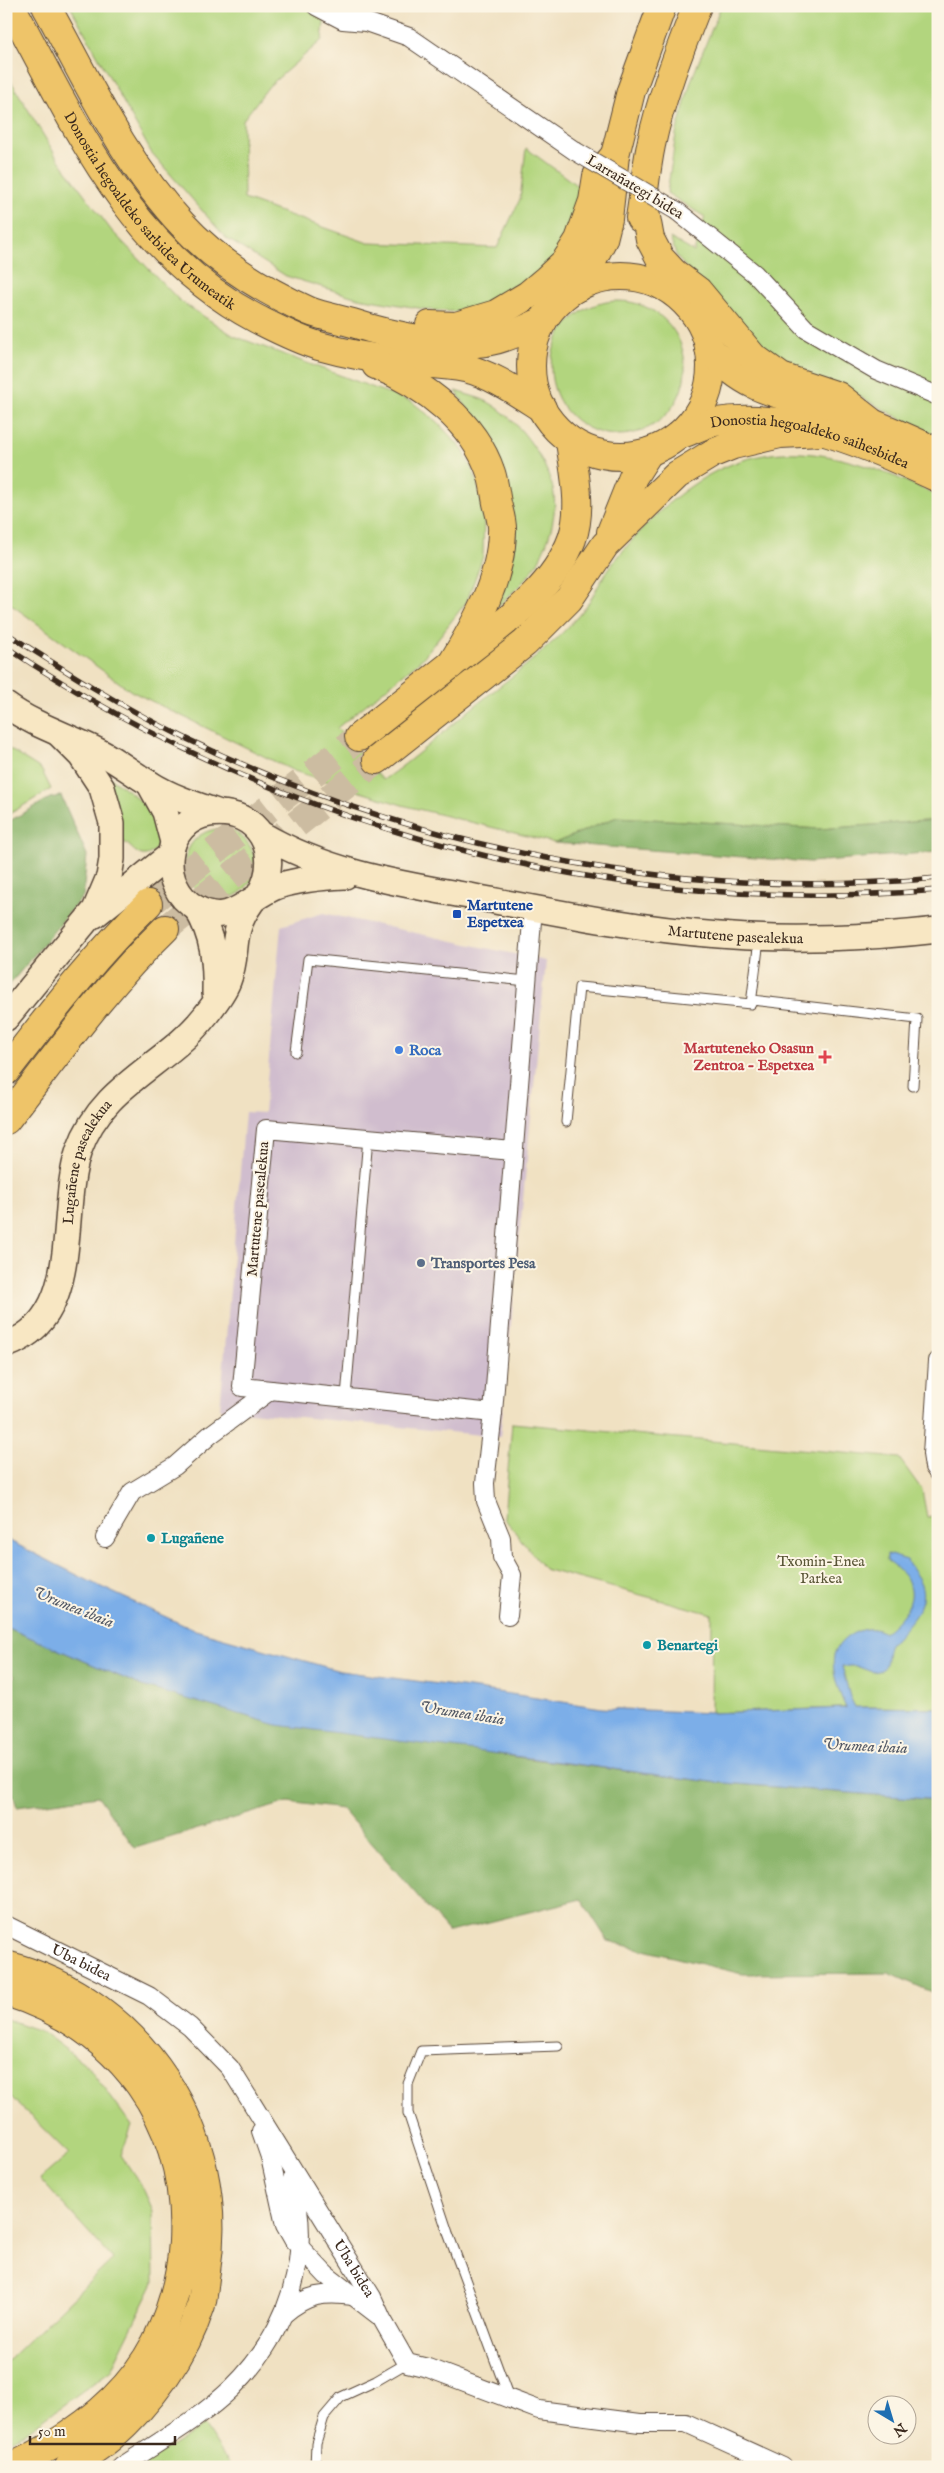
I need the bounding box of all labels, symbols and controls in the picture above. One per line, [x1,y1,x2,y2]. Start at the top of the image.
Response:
street label: Donostia hegoaldeko sarbidea Urumeatik [60,108,240,315]
street label: Larrañategi bidea [583,151,687,224]
street label: Donostia hegoaldeko saihesbidea [709,410,912,473]
place label: Martutene Espetxea [467,896,533,932]
marker: Martutene Espetxea [451,908,463,920]
street label: Martutene pasealekua [667,920,804,948]
place label: Martuteneko Osasun Zentroa - Espetxea [684,1039,815,1075]
place label: Roca [409,1041,442,1060]
marker: Roca [393,1044,405,1056]
marker: Martuteneko Osasun Zentroa - Espetxea [818,1050,832,1064]
street label: Lugañene pasealekua [58,1095,116,1225]
street label: Martutene pasealekua [243,1140,273,1277]
place label: Transportes Pesa [430,1254,536,1273]
marker: Transportes Pesa [415,1257,427,1269]
place label: Lugañene [161,1529,224,1548]
marker: Lugañene [145,1532,157,1544]
park label: Txomin-Enea Parkea [777,1552,865,1588]
water label: Urumea ibaia [30,1583,116,1633]
place label: Benartegi [657,1636,718,1655]
marker: Benartegi [641,1639,653,1651]
water label: Urumea ibaia [418,1697,506,1731]
water label: Urumea ibaia [822,1735,908,1759]
street label: Uba bidea [48,1940,115,1985]
street label: Uba bidea [329,2236,379,2301]
north arrow [866,2396,916,2446]
scale bar [30,2413,175,2445]
text: N [889,2418,910,2440]
text: 50 m [38,2422,66,2441]

